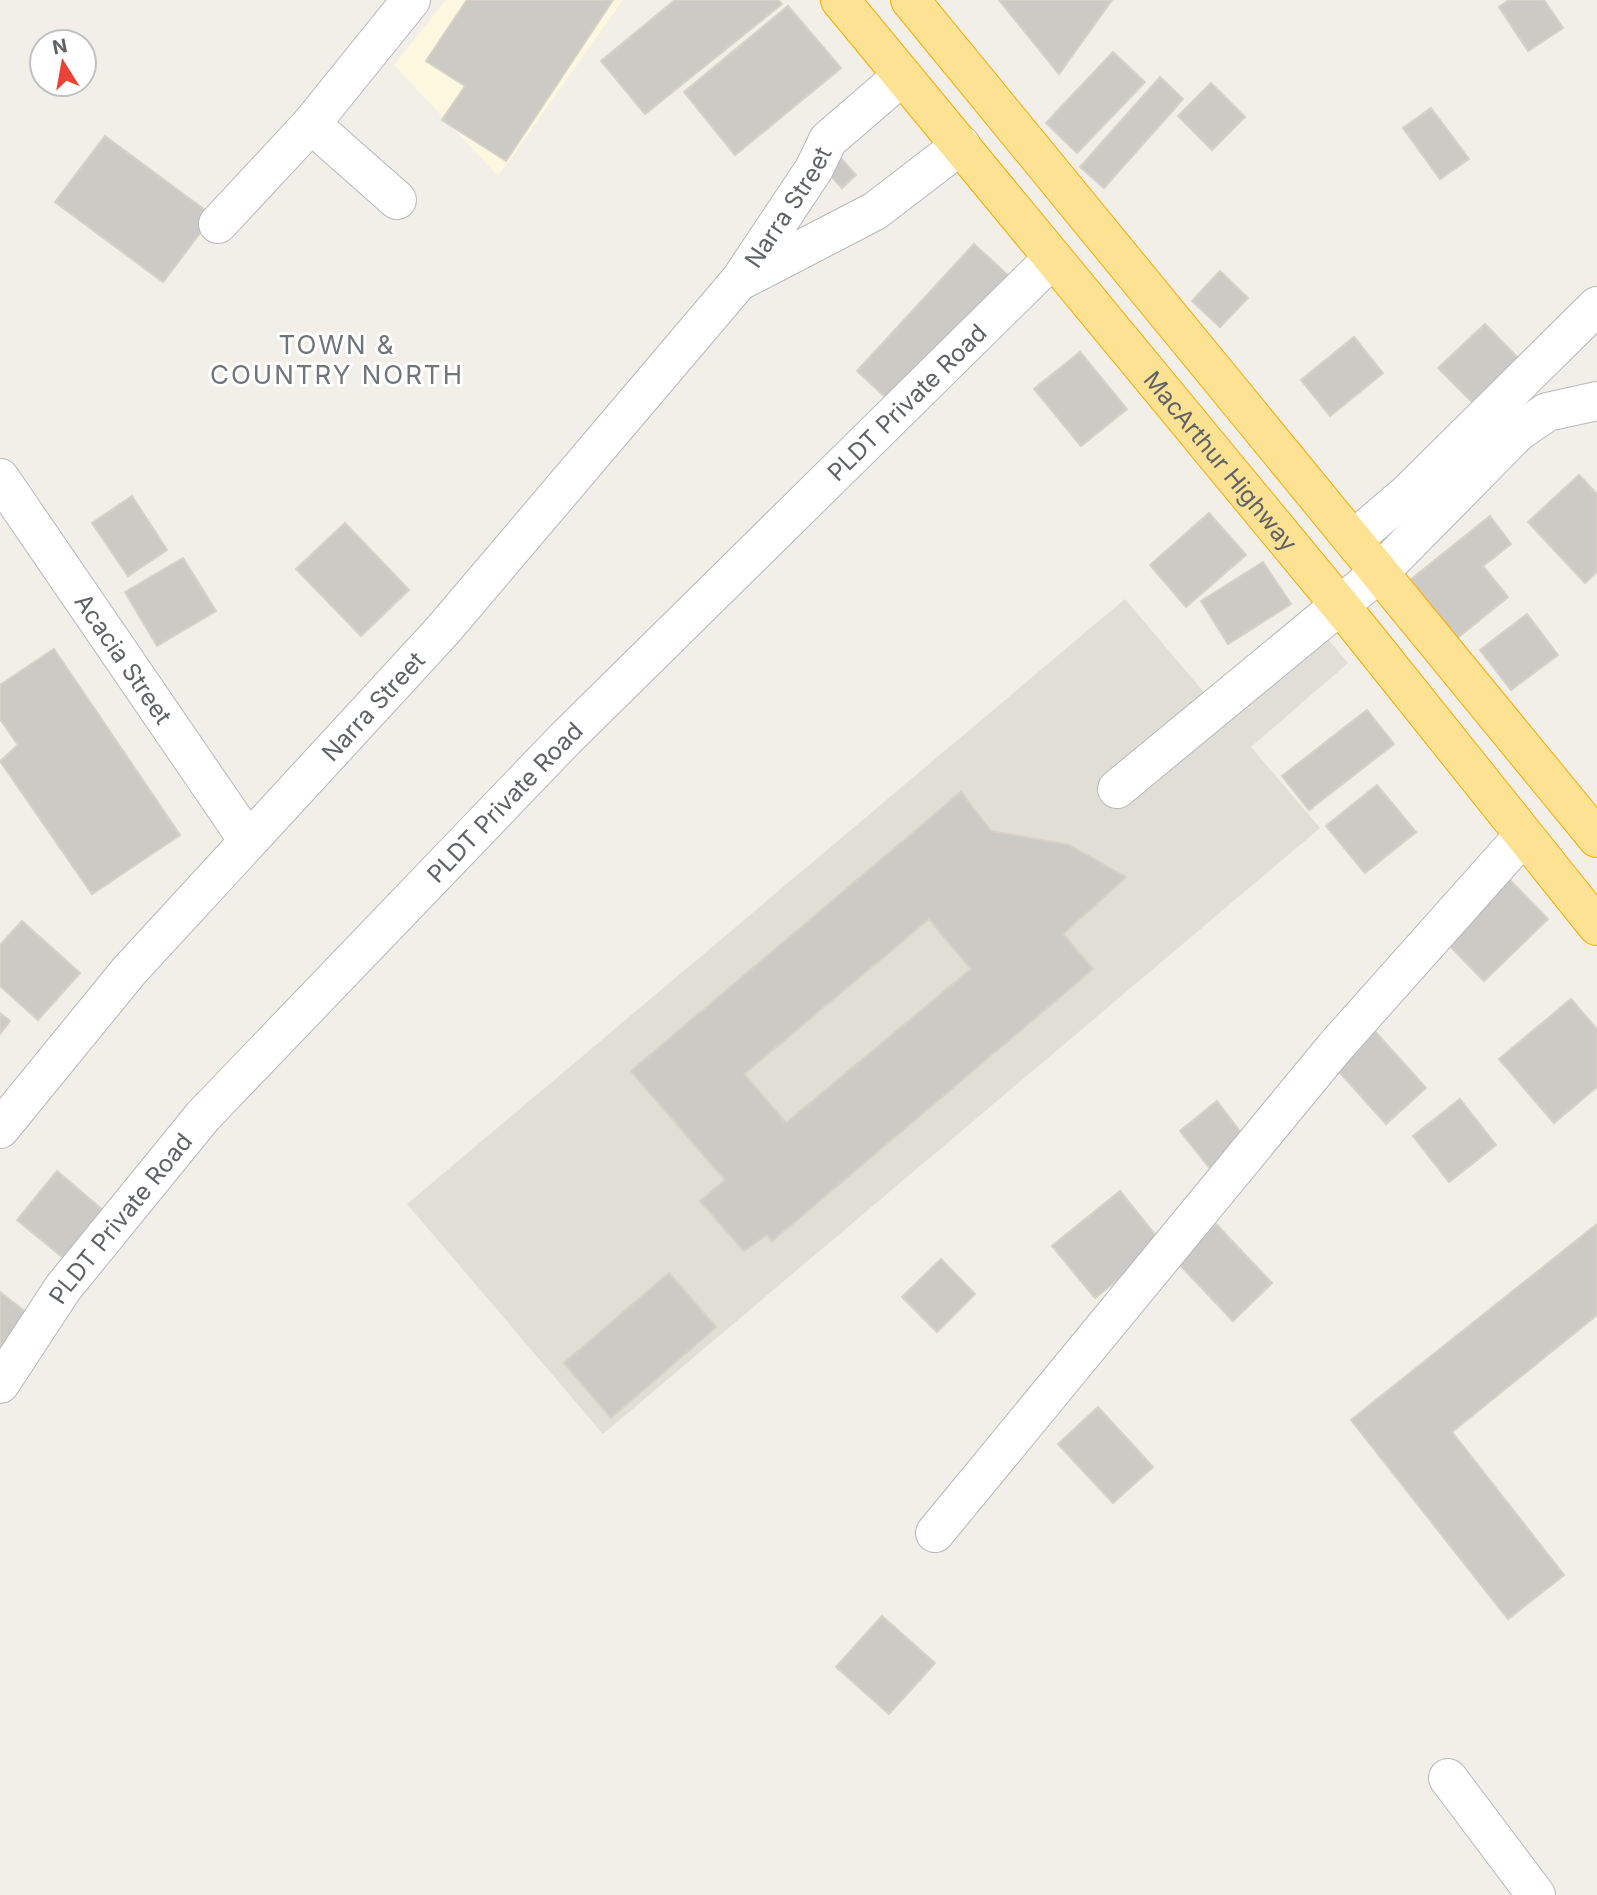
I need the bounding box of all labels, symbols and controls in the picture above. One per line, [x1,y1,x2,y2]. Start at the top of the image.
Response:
north arrow [28,28,98,98]
text: N [51,34,69,59]
street label: Narra Street [738,142,837,273]
street label: PLDT Private Road [821,318,992,487]
district label: TOWN & COUNTRY NORTH [210,329,464,390]
street label: MacArthur Highway [1138,365,1304,557]
street label: Acacia Street [69,588,178,730]
street label: Narra Street [315,645,430,767]
street label: PLDT Private Road [421,716,588,888]
street label: PLDT Private Road [42,1127,198,1309]

